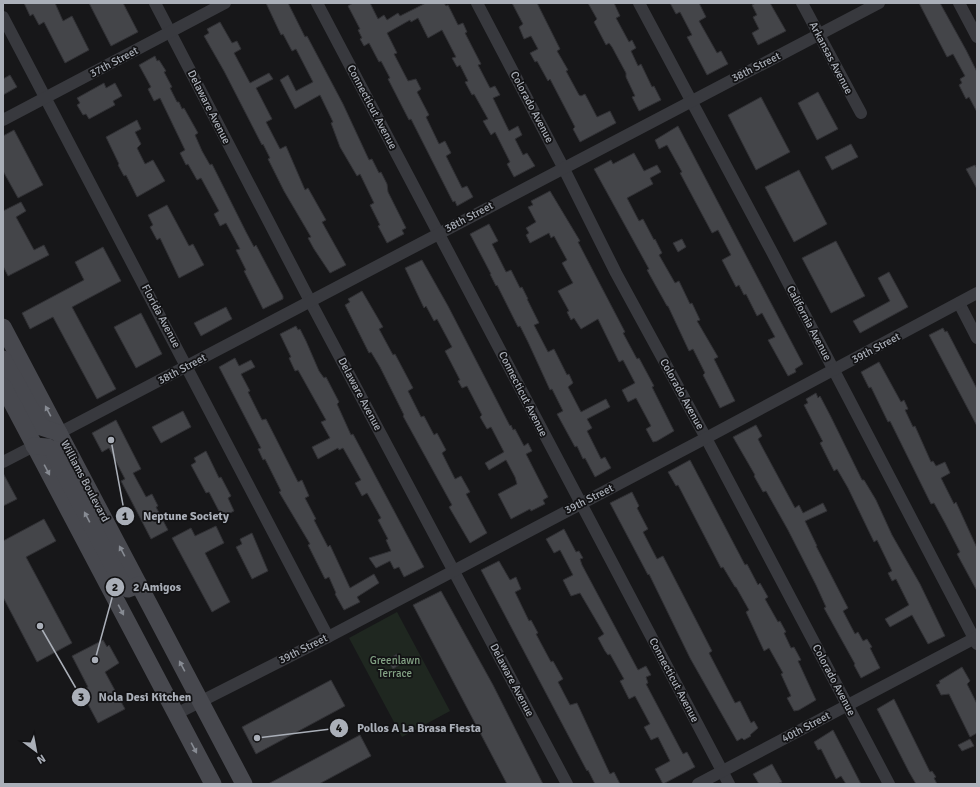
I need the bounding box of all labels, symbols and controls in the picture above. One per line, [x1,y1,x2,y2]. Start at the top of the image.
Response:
street label: Arkansas Avenue [807,20,855,96]
street label: 37th Street [88,44,140,80]
street label: 38th Street [730,49,783,85]
street label: Connecticut Avenue [344,63,400,151]
street label: Delaware Avenue [185,68,233,146]
street label: Colorado Avenue [508,69,556,145]
street label: 38th Street [443,199,495,235]
street label: Florida Avenue [139,282,183,350]
street label: California Avenue [784,283,834,363]
street label: 39th Street [850,330,902,366]
street label: Connecticut Avenue [496,349,550,439]
street label: 38th Street [156,351,208,387]
street label: Delaware Avenue [335,355,385,433]
street label: Colorado Avenue [657,356,707,432]
one-way arrow [45,406,51,417]
street label: Williams Boulevard [58,438,112,524]
one-way arrow [44,464,50,476]
street label: 39th Street [563,481,616,517]
callout: Neptune Society [115,504,237,528]
text: 1 [122,509,129,524]
text: Neptune Society [143,509,229,524]
one-way arrow [84,511,90,523]
one-way arrow [118,545,125,557]
callout: 2 Amigos [105,575,189,599]
text: 2 [112,580,118,595]
text: 2 Amigos [133,580,182,595]
one-way arrow [118,604,124,615]
street label: 39th Street [277,631,330,667]
street label: Connecticut Avenue [646,636,702,724]
street label: Delaware Avenue [487,641,537,719]
street label: Colorado Avenue [810,642,858,718]
park label: Greenlawn Terrace [370,654,420,680]
one-way arrow [179,661,185,672]
callout: Nola Desi Kitchen [71,685,199,709]
text: 3 [78,690,84,705]
text: Nola Desi Kitchen [99,690,192,705]
street label: 40th Street [780,709,832,745]
callout: Pollos A La Brasa Fiesta [329,716,489,740]
text: 4 [336,721,343,736]
text: Pollos A La Brasa Fiesta [357,721,481,736]
north arrow [16,731,56,771]
one-way arrow [191,742,197,754]
text: N [34,752,48,767]

